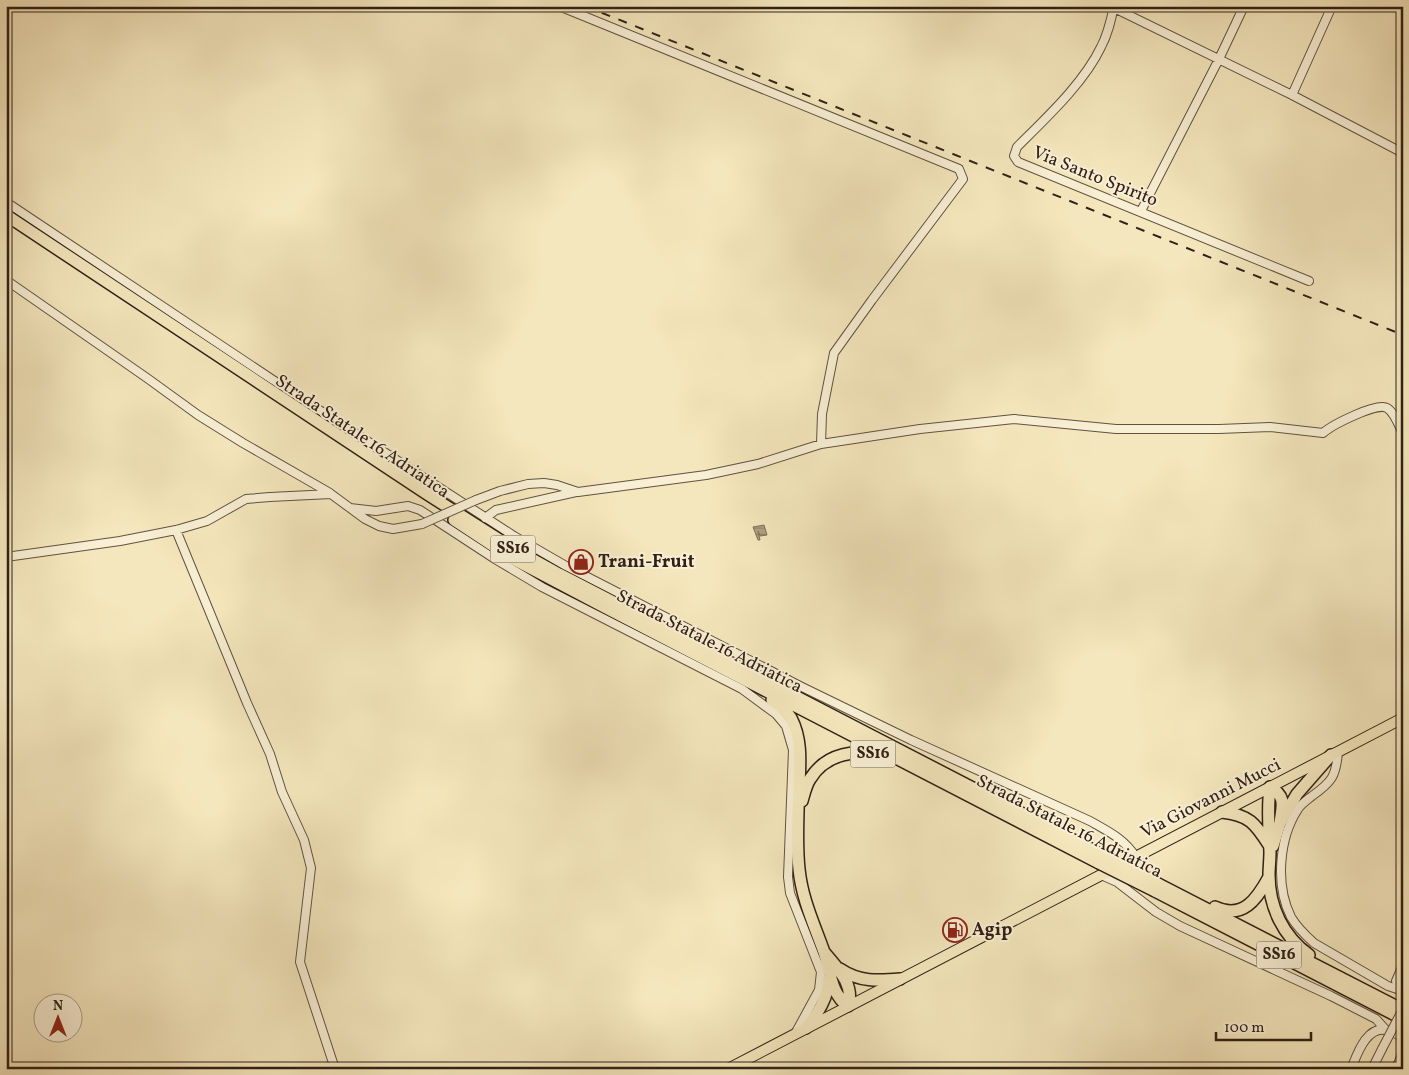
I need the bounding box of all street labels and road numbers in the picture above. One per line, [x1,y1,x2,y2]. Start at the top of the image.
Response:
street label: Via Santo Spirito [1029,141,1161,213]
street label: Strada Statale 16 Adriatica [270,369,454,505]
road number: SS16 [490,536,536,562]
street label: Strada Statale 16 Adriatica [612,584,806,700]
road number: SS16 [850,741,896,768]
street label: Via Giovanni Mucci [1137,753,1285,845]
street label: Strada Statale 16 Adriatica [972,769,1166,885]
road number: SS16 [1256,942,1302,968]

